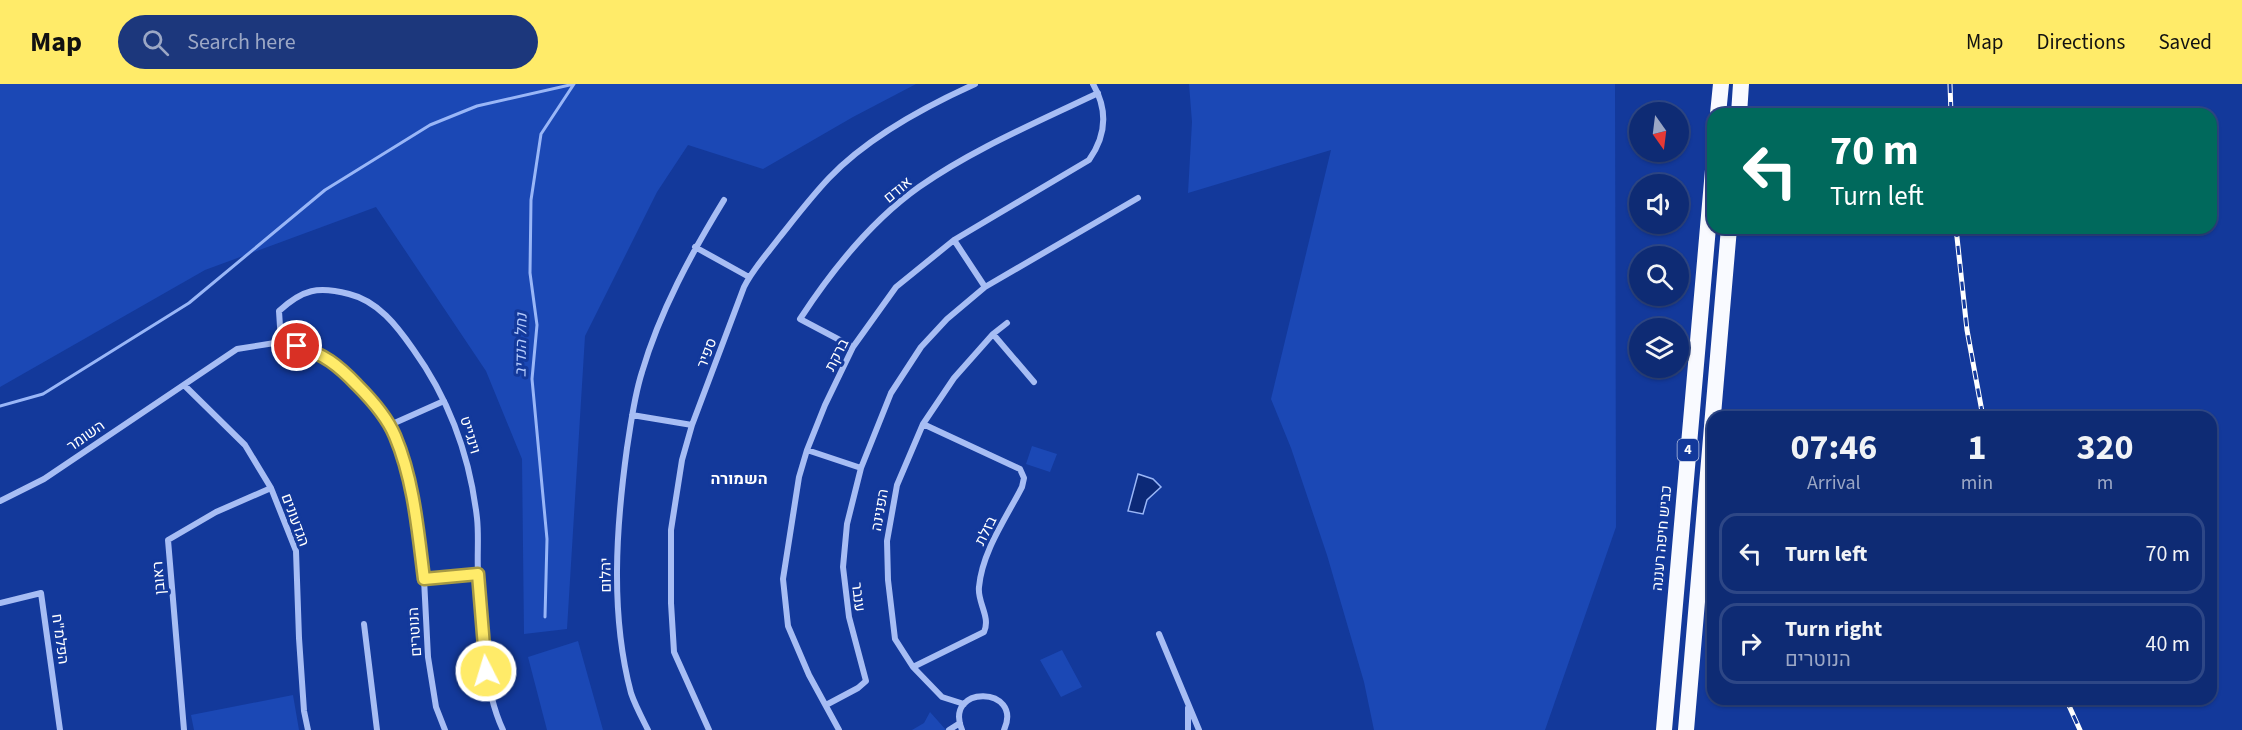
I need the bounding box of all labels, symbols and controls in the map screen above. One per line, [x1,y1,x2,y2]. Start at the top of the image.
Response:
search box [118,15,538,69]
text: Map [30,22,82,62]
icon: search [139,26,172,59]
text: Search here [187,26,296,58]
text: Map [1966,27,2004,57]
text: Directions [2037,27,2125,57]
text: Saved [2158,27,2212,57]
north arrow [1629,102,1689,162]
map controls [1629,102,1689,378]
text: 70 m [1830,121,1919,181]
icon: left [1731,132,1809,210]
street label: אודם [879,172,917,208]
button: sound [1629,174,1689,234]
text: Turn left [1830,177,1924,216]
button: search [1629,246,1689,306]
water label: נחל הנדיב [509,312,533,377]
button: layers [1629,318,1689,378]
pin [271,320,322,371]
icon: arrive [280,329,313,362]
street label: ספיר [692,335,722,371]
street label: ברקת [820,335,854,375]
street label: וינגייט [454,414,486,456]
street label: השומר [63,415,109,457]
text: 07:46 [1790,422,1877,473]
text: 1 [1967,422,1986,473]
text: 320 [2077,422,2134,473]
road number: 4 [1678,439,1698,461]
district label: השמורה [710,468,768,490]
text: Arrival [1807,469,1861,497]
text: min [1961,469,1993,497]
text: m [2097,469,2113,497]
street label: כביש חיפה רעננה [1647,484,1677,592]
street label: הפנינה [866,487,894,533]
street label: הגדעונים [276,491,314,549]
street label: בזלת [970,513,1002,549]
icon: left [1734,537,1767,570]
text: Turn left [1785,538,1867,570]
text: 70 m [2145,538,2190,570]
street label: יהלום [595,557,617,593]
street label: ראובן [147,560,171,596]
street label: ענבר [846,581,870,613]
street label: הנוטרים [403,607,427,657]
street label: הפלמ"ח [46,612,74,666]
text: Turn right [1785,613,1882,645]
icon: right [1734,627,1767,660]
text: 40 m [2145,628,2190,660]
position arrow [454,639,518,703]
text: הנוטרים [1785,646,1851,674]

